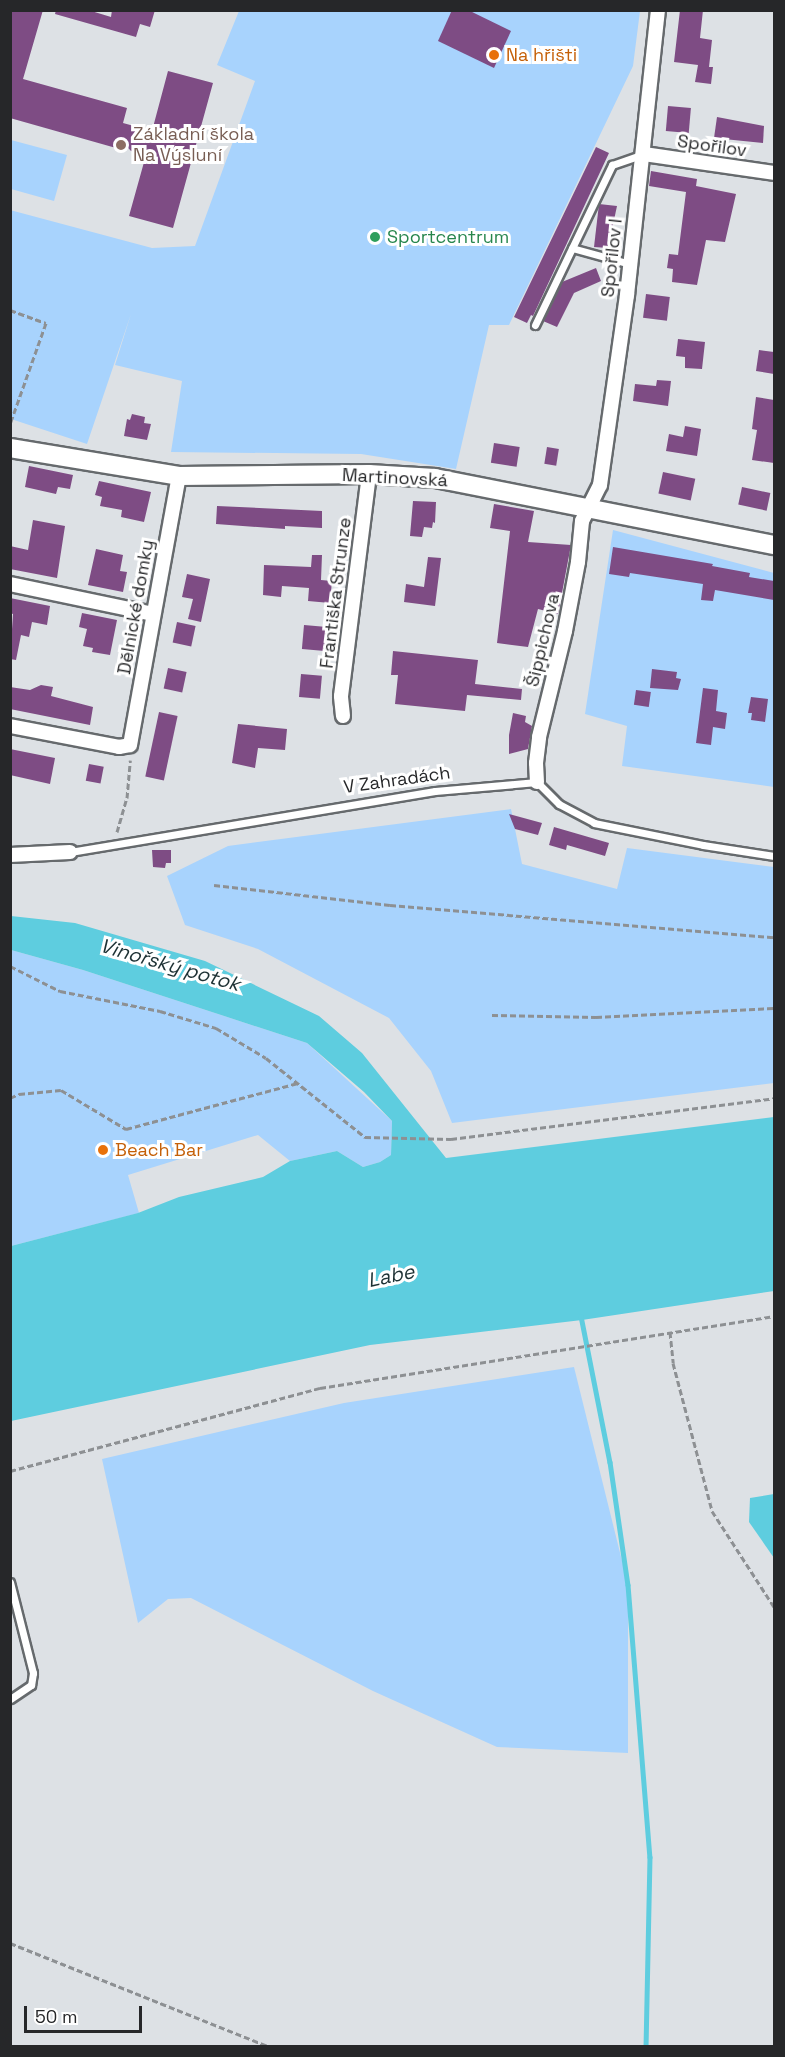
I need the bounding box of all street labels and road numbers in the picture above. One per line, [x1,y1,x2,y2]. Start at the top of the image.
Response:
street label: Spořilov [676,130,748,162]
street label: Spořilov I [597,218,627,298]
street label: Martinovská [342,464,448,492]
street label: Františka Strunze [316,516,356,670]
street label: Dělnické domky [114,538,158,676]
street label: Šippichova [522,591,564,689]
street label: V Zahradách [342,762,452,798]

